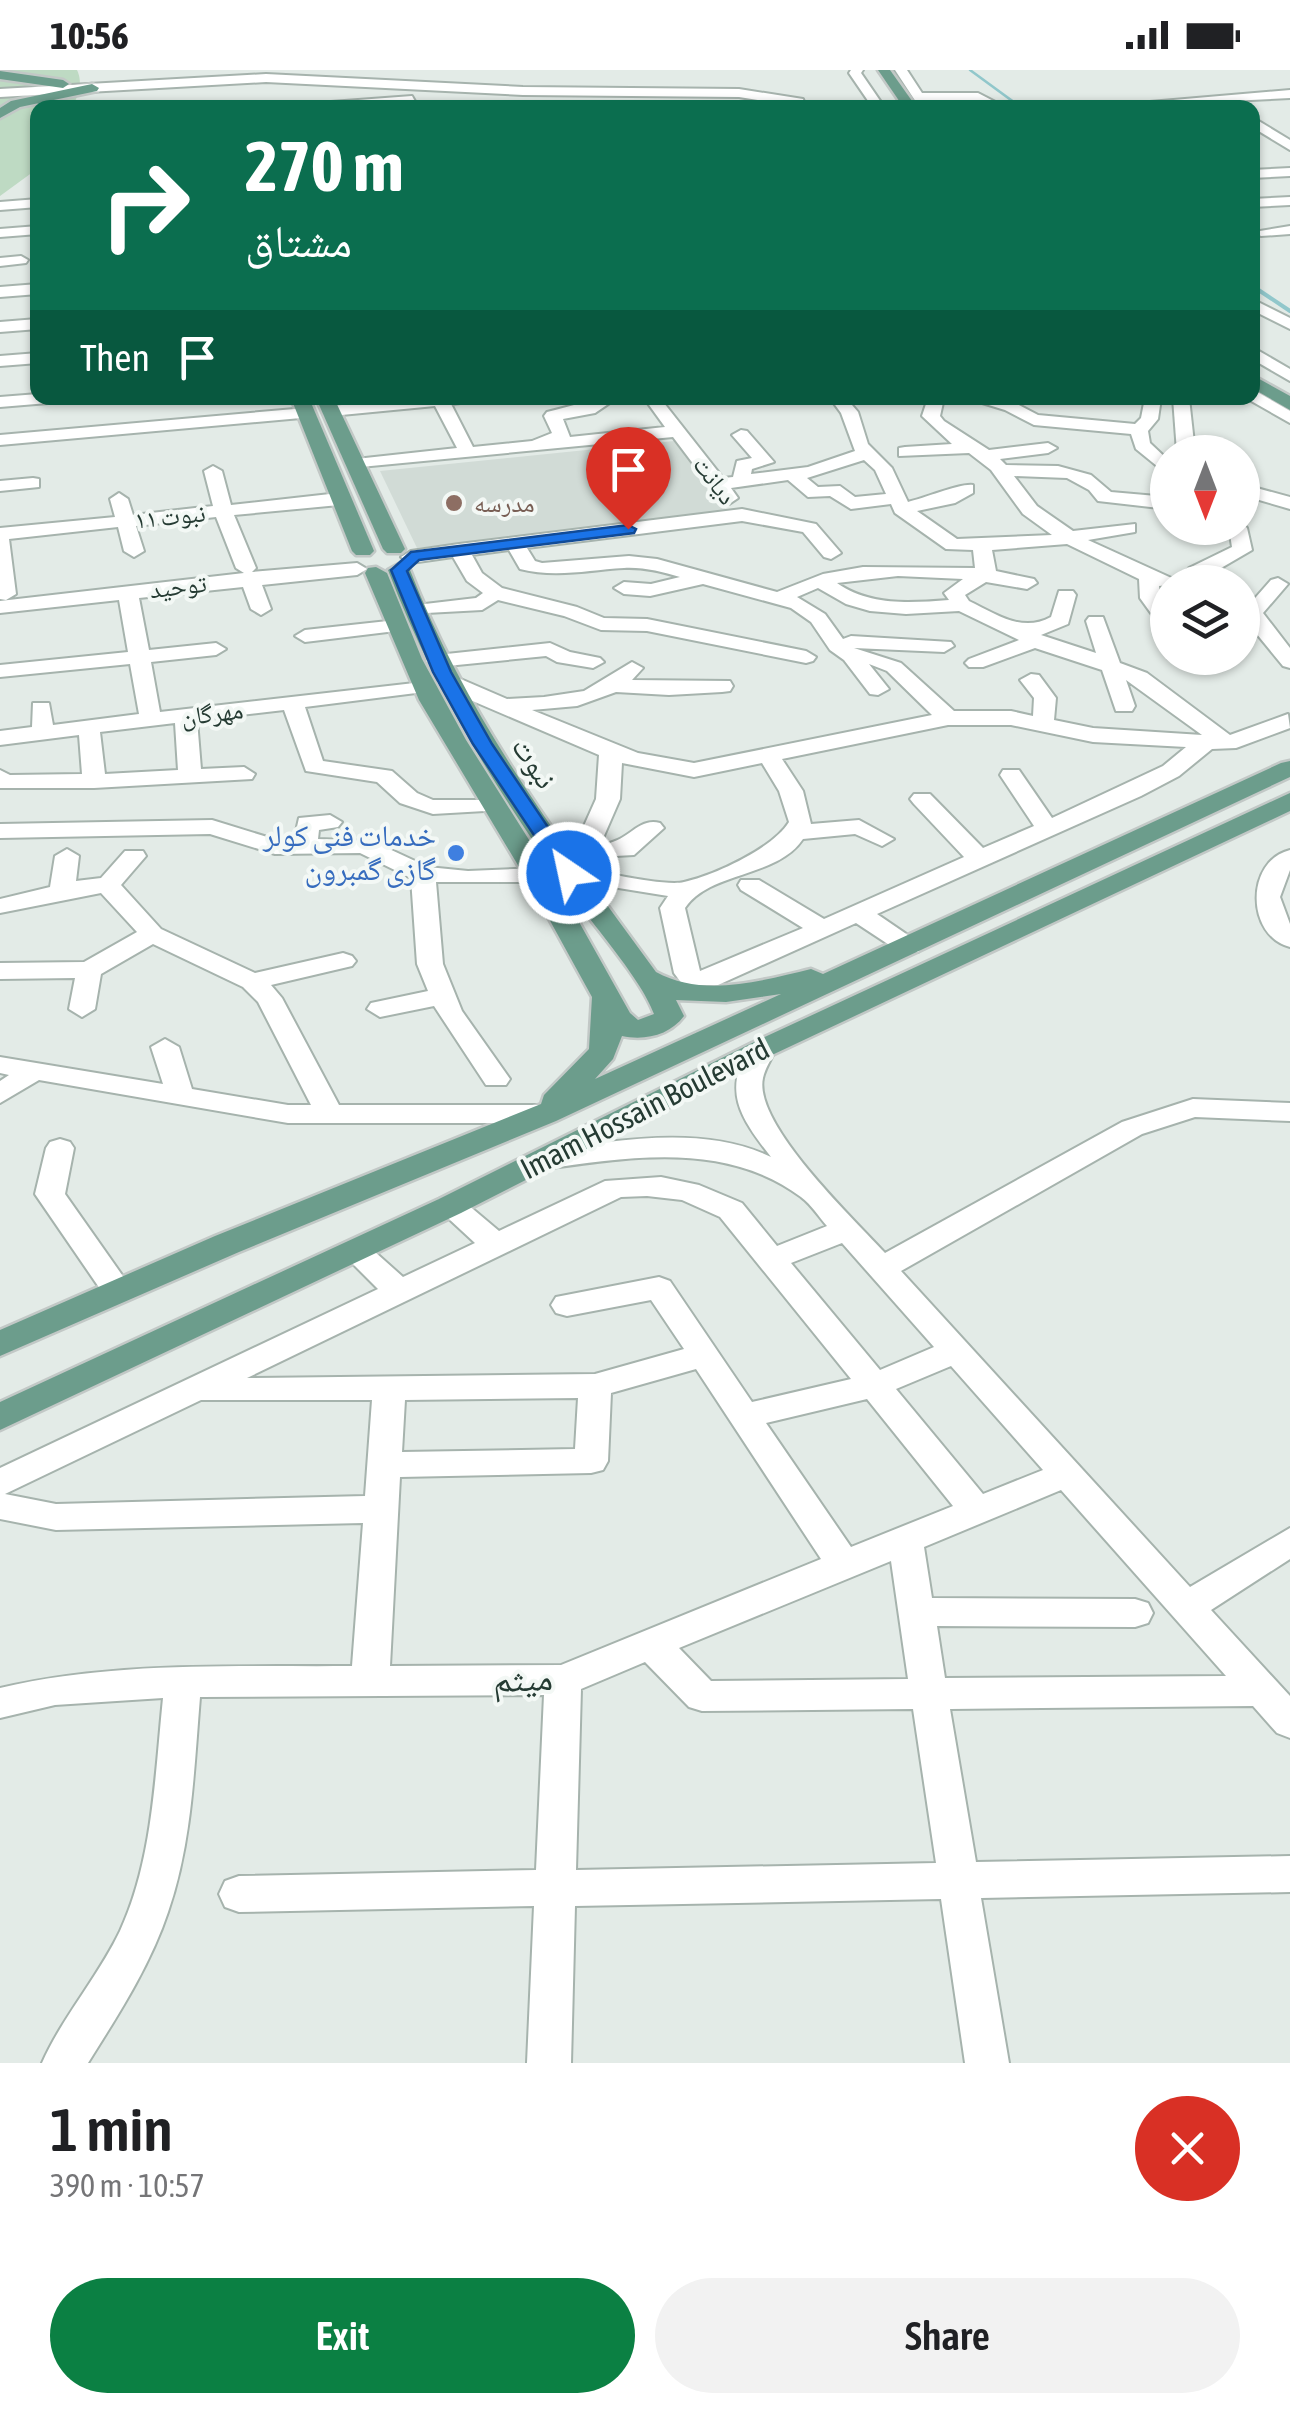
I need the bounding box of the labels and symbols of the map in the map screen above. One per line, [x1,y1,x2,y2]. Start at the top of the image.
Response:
pin [586,427,671,530]
north arrow [1150,435,1260,545]
street label: دیانت [688,451,742,510]
place label: مدرسه [474,489,535,517]
marker: مدرسه [443,492,465,514]
street label: نبوت ۱۱ [133,498,207,534]
street label: توحید [148,569,208,604]
street label: مهرگان [179,695,245,733]
street label: نبوت [505,730,564,795]
place label: خدمات فنی کولر گازی گمبرون [262,818,436,888]
position arrow [517,821,621,925]
marker: خدمات فنی کولر گازی گمبرون [445,842,467,864]
street label: Imam Hossain Boulevard [515,1031,774,1185]
street label: میثم [492,1657,554,1703]

